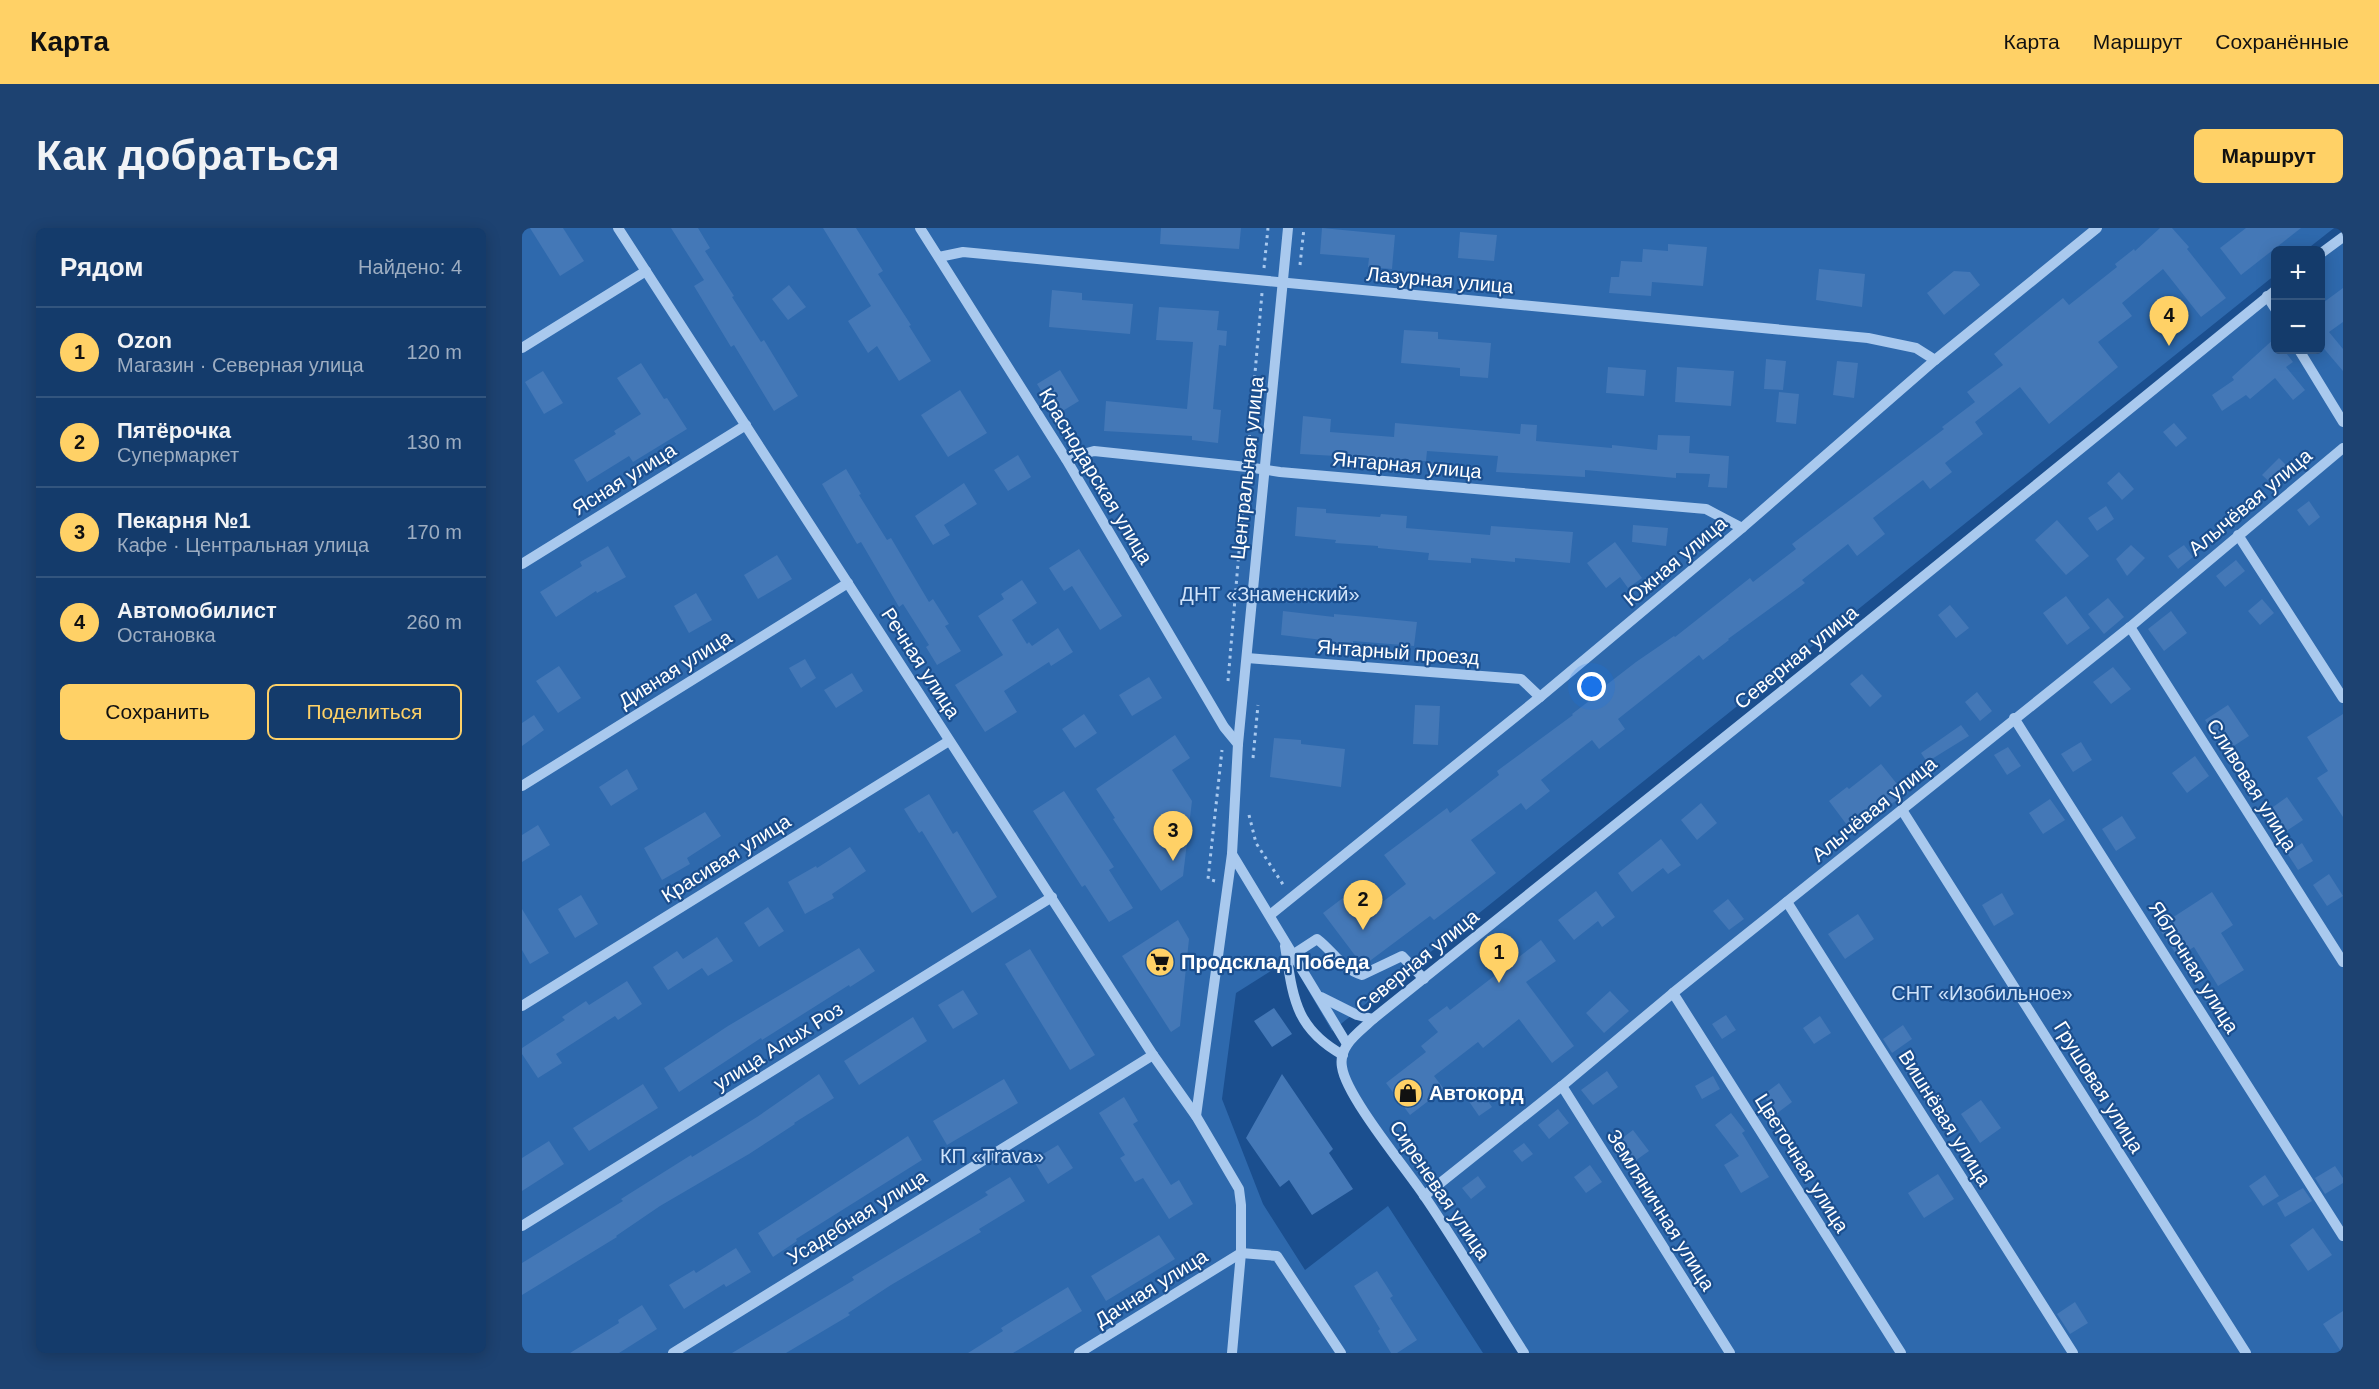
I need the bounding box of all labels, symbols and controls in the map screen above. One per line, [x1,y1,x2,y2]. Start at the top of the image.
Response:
text: Карта [30,26,109,57]
text: Карта [2004,30,2060,53]
text: Маршрут [2093,30,2182,53]
text: Сохранённые [2215,30,2349,53]
button: Маршрут [2194,129,2343,183]
text: Как добраться [36,132,340,179]
map controls [2271,246,2325,354]
button: + [2271,246,2325,300]
text: Рядом [60,252,143,282]
text: Найдено: 4 [358,256,462,278]
street label: Лазурная улица [1366,263,1515,297]
pin: 4 [2150,296,2188,346]
button: − [2271,300,2325,354]
text: Ozon [117,328,172,353]
text: 1 [74,341,85,363]
text: 120 m [406,341,462,363]
text: Магазин · Северная улица [117,354,364,376]
street label: Центральная улица [1226,374,1268,561]
street label: Краснодарская улица [1035,384,1158,569]
text: Пятёрочка [117,418,231,443]
text: 2 [74,431,85,453]
text: 130 m [406,431,462,453]
street label: Ясная улица [568,438,681,520]
text: Супермаркет [117,444,239,466]
street label: Алычёвая улица [2184,444,2317,560]
street label: Янтарная улица [1331,447,1484,483]
text: Пекарня №1 [117,508,251,533]
street label: Южная улица [1619,511,1731,610]
text: 3 [74,521,85,543]
text: 170 m [406,521,462,543]
text: Кафе · Центральная улица [117,534,369,556]
park label: ДНТ «Знаменский» [1180,583,1360,605]
text: Автомобилист [117,598,277,623]
street label: Северная улица [1730,600,1863,713]
street label: Речная улица [877,604,965,723]
text: 4 [74,611,85,633]
text: 260 m [406,611,462,633]
text: Остановка [117,624,216,646]
street label: Дивная улица [615,625,736,712]
street label: Янтарный проезд [1316,635,1480,669]
your location [1577,672,1606,701]
button: Сохранить [60,684,255,740]
button: Поделиться [267,684,462,740]
street label: Сливовая улица [2202,715,2302,856]
street label: Алычёвая улица [1807,752,1941,866]
street label: Красивая улица [657,809,795,907]
pin: 3 [1154,812,1192,861]
pin: 2 [1344,880,1382,930]
street label: Яблочная улица [2145,897,2244,1038]
street label: Северная улица [1351,904,1484,1017]
pin: 1 [1480,934,1518,983]
supermarket icon: Продсклад Победа [1144,946,1176,978]
place label: Продсклад Победа [1181,951,1370,973]
park label: СНТ «Изобильное» [1891,982,2073,1004]
street label: улица Алых Роз [709,997,847,1095]
street label: Грушовая улица [2050,1017,2149,1157]
street label: Вишнёвая улица [1894,1046,1996,1191]
shop icon: Автокорд [1392,1077,1424,1109]
place label: Автокорд [1429,1082,1524,1104]
street label: Цветочная улица [1750,1090,1854,1237]
street label: Сиреневая улица [1385,1116,1495,1264]
street label: Земляничная улица [1602,1125,1720,1295]
park label: КП «Trava» [940,1145,1044,1167]
street label: Усадебная улица [783,1165,931,1269]
street label: Дачная улица [1091,1244,1212,1331]

